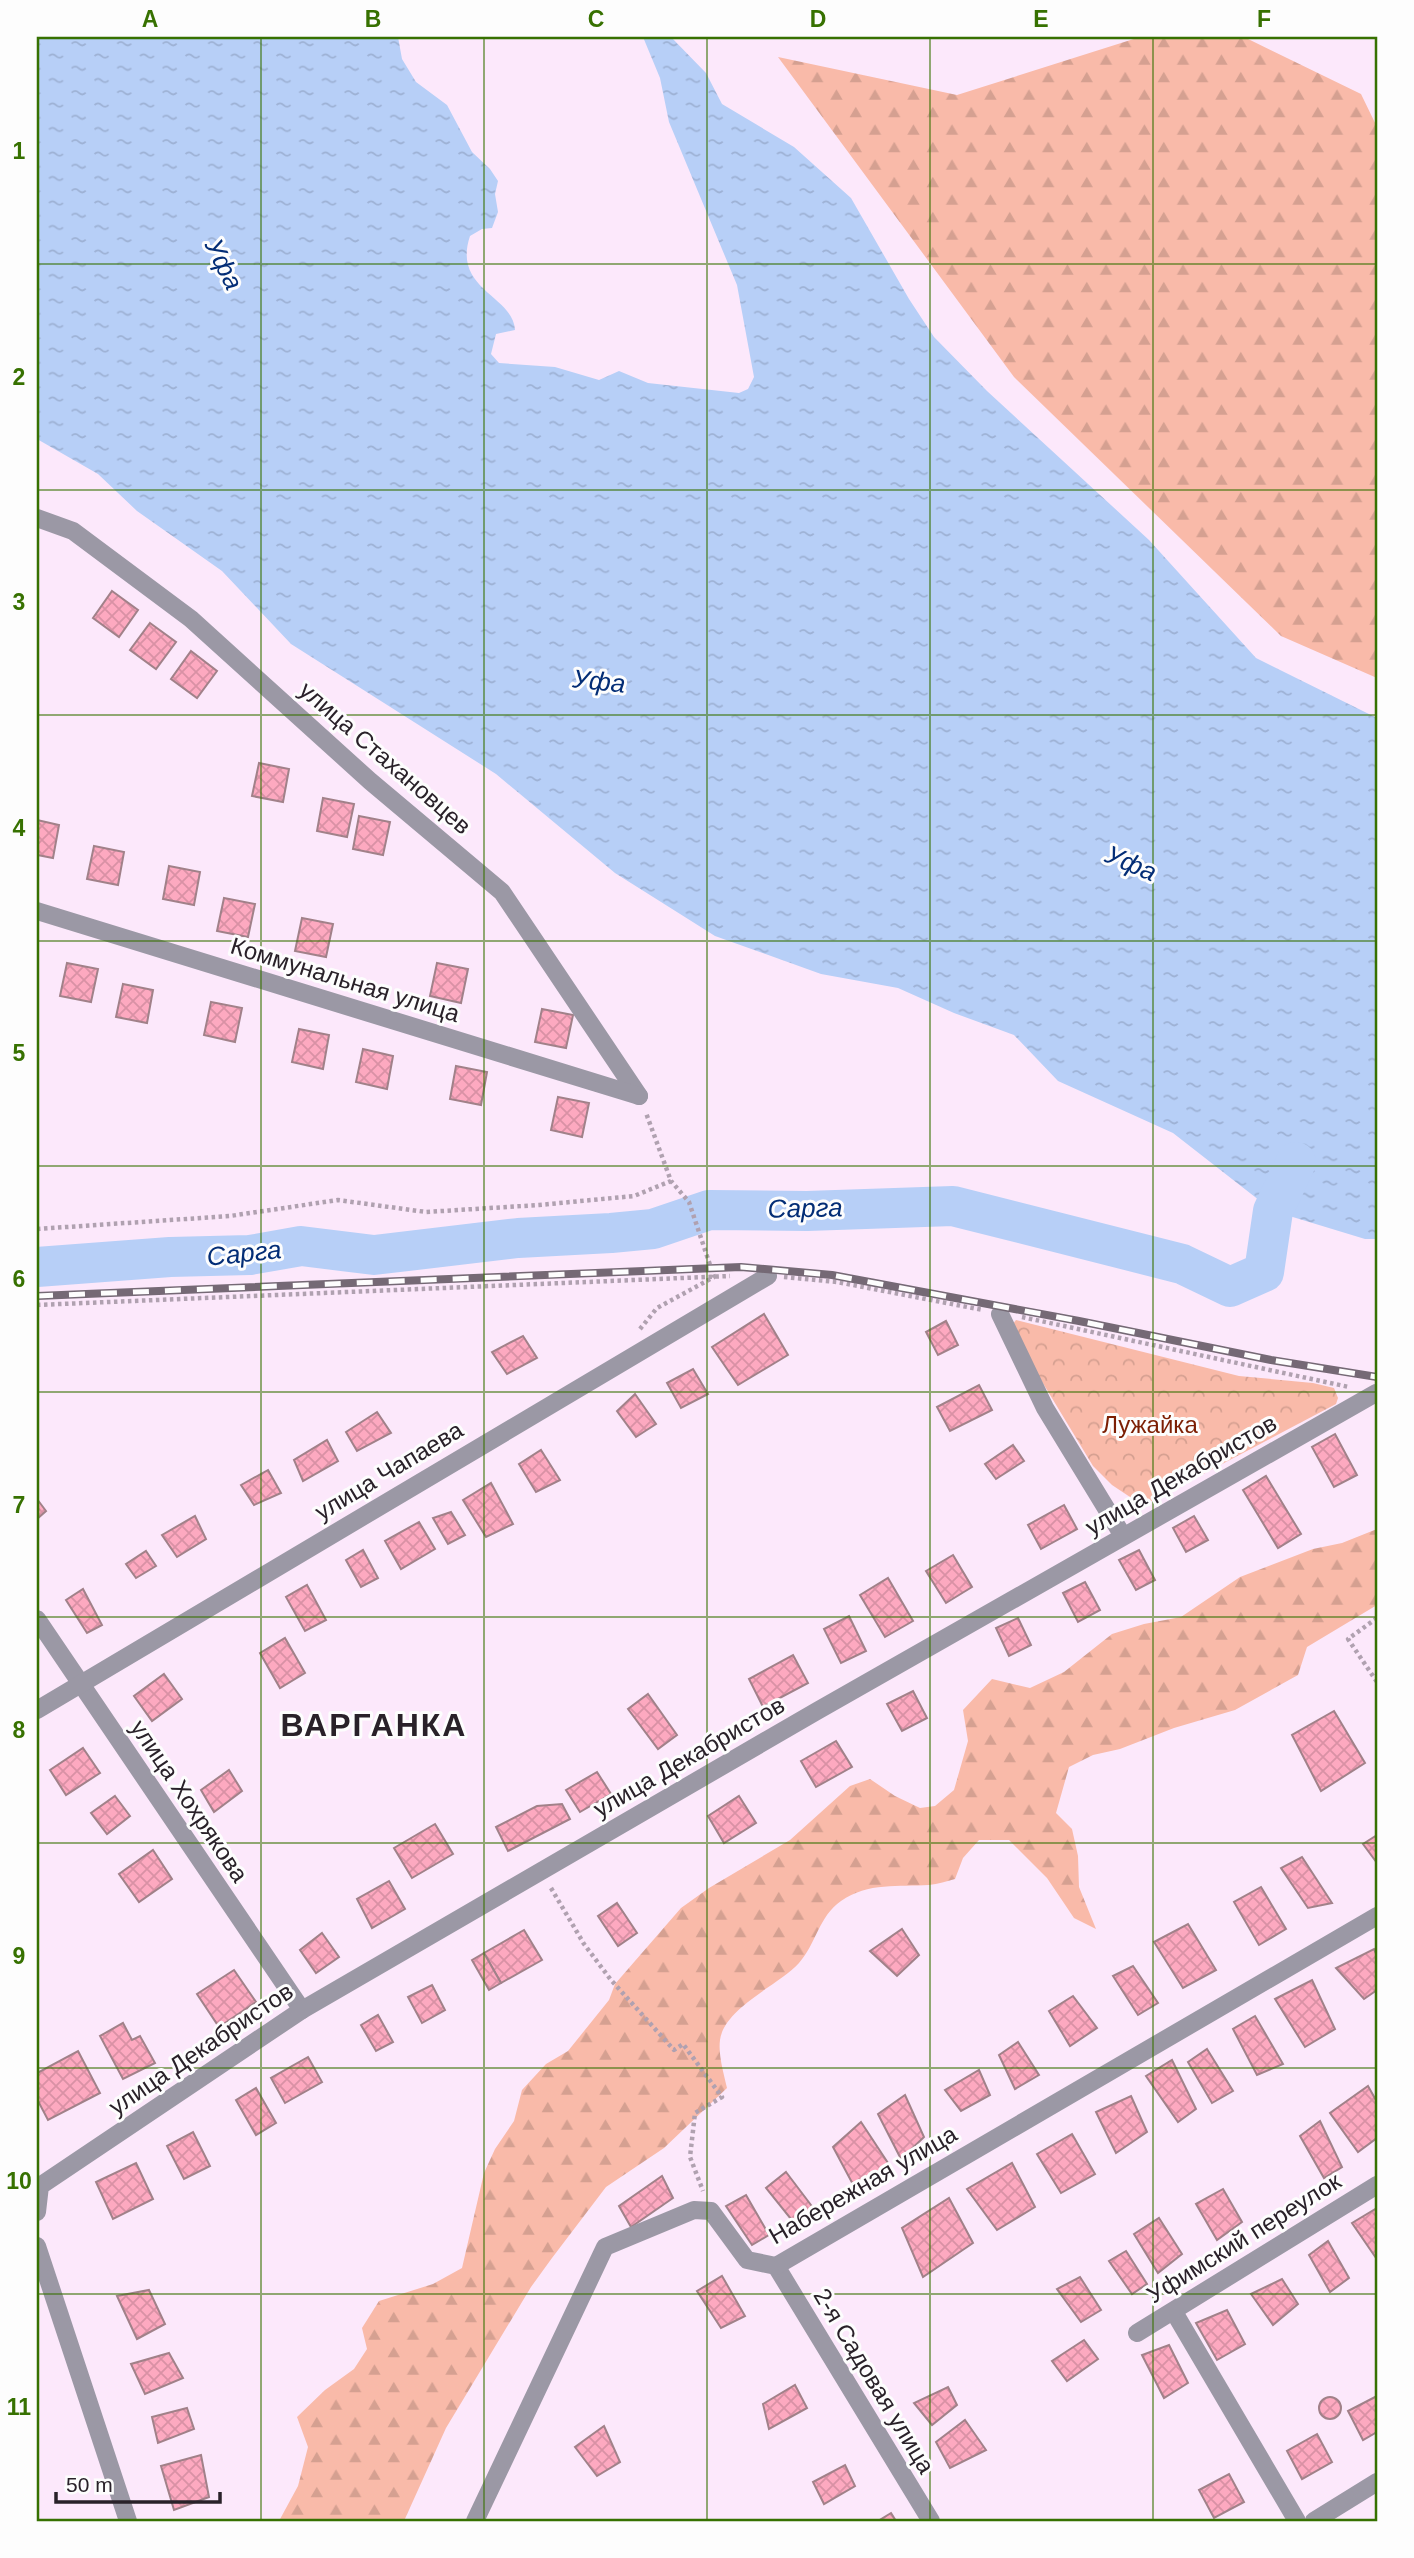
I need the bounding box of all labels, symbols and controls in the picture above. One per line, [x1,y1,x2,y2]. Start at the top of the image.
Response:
text: A [142,6,158,32]
text: B [365,6,381,32]
text: C [588,6,604,32]
text: D [810,6,826,32]
text: E [1033,6,1049,32]
text: F [1257,6,1271,32]
text: 1 [13,138,26,164]
water label: Уфа [199,233,249,294]
text: 2 [13,364,25,390]
text: 3 [13,589,25,615]
water label: Уфа [570,663,627,699]
street label: улица Стахановцев [294,676,476,839]
text: 4 [13,815,26,841]
water label: Уфа [1100,838,1161,887]
street label: Коммунальная улица [227,932,463,1027]
text: 5 [13,1040,26,1066]
water label: Сарга [767,1192,843,1224]
water label: Сарга [205,1234,283,1272]
text: 6 [13,1266,25,1292]
street label: улица Декабристов [1080,1409,1281,1540]
park label: Лужайка [1102,1411,1198,1438]
street label: улица Чапаева [310,1416,468,1525]
text: 7 [13,1492,25,1518]
street label: улица Декабристов [588,1691,789,1822]
district label: ВАРГАНКА [281,1707,467,1743]
street label: улица Хохрякова [125,1715,254,1887]
text: 8 [13,1717,26,1743]
text: 9 [13,1943,25,1969]
street label: улица Декабристов [104,1977,298,2120]
street label: Набережная улица [764,2119,962,2249]
street label: Уфимский переулок [1142,2167,1346,2308]
text: 10 [6,2168,32,2194]
street label: 2-я Садовая улица [809,2283,941,2479]
text: 11 [7,2394,31,2420]
scale bar [56,2460,220,2504]
text: 50 m [66,2473,113,2496]

